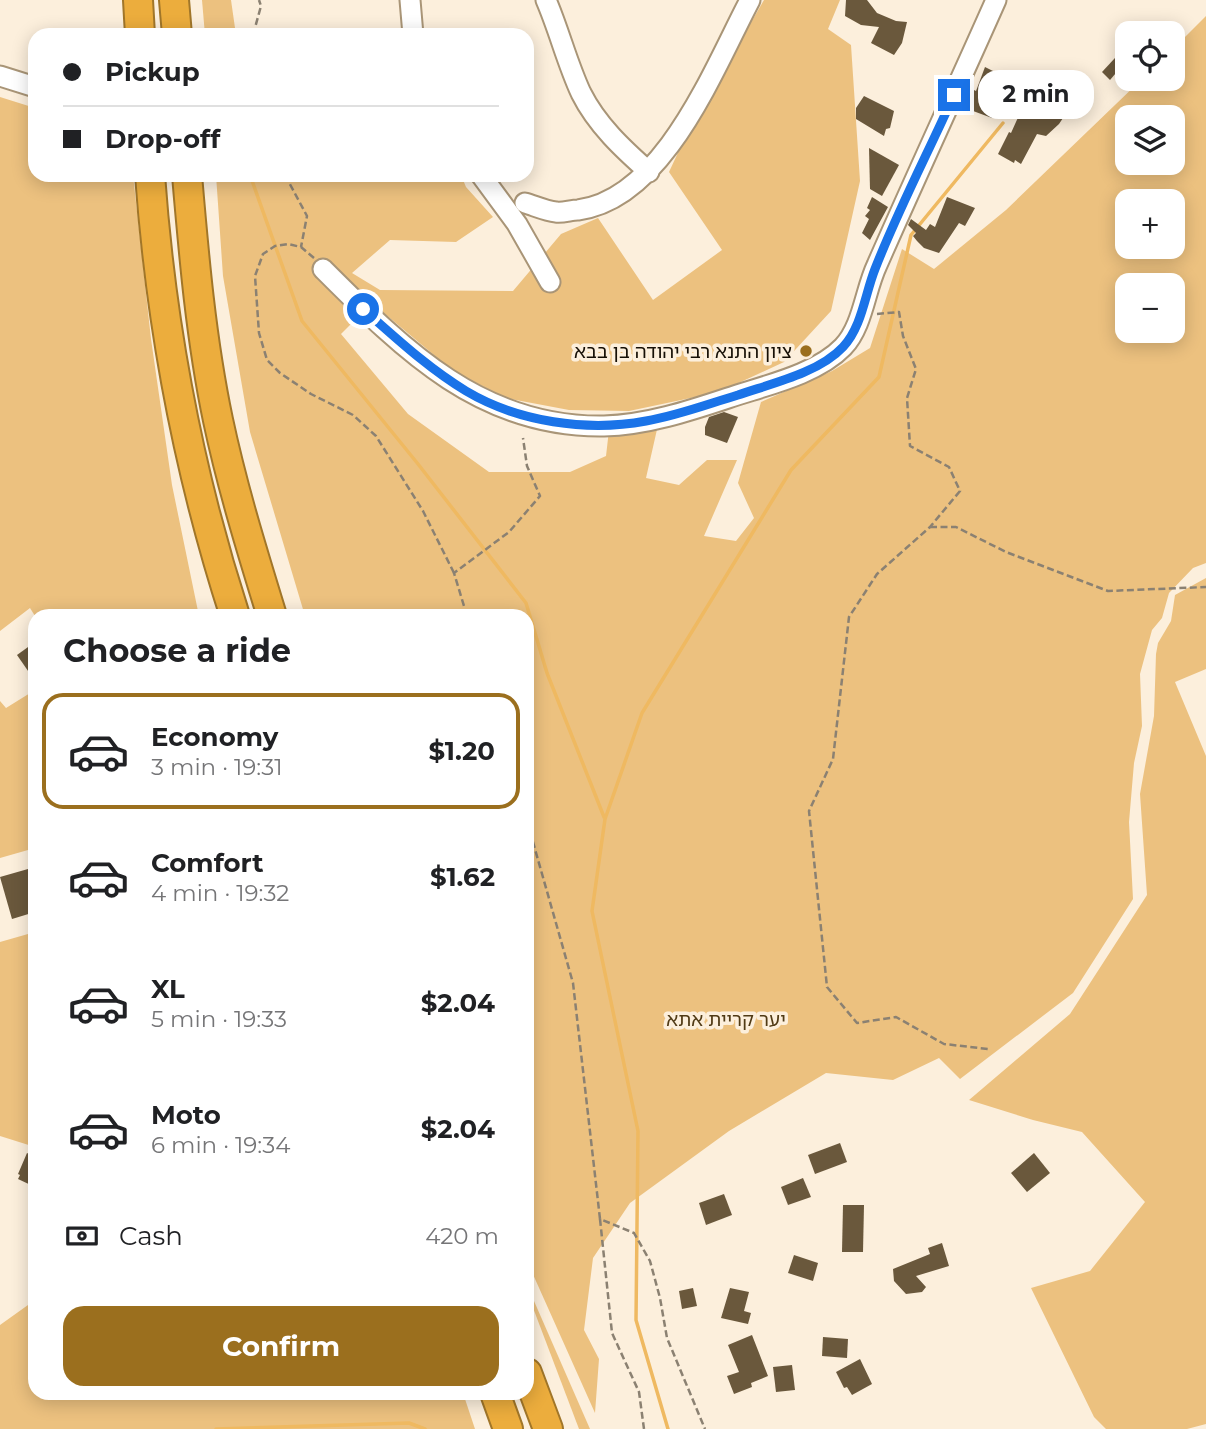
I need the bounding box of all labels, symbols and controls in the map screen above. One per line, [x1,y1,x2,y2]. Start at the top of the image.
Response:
map controls [1115,21,1185,343]
button: locate [1115,21,1185,91]
text: Pickup [105,56,200,88]
callout: 2 min [978,70,1094,119]
route end [938,79,970,111]
text: 2 min [1002,80,1070,108]
button: layers [1115,105,1185,175]
text: Drop-off [105,123,220,155]
button: + [1115,189,1185,259]
button: − [1115,273,1185,343]
route start [347,293,379,325]
place label: ציון התנא רבי יהודה בן בבא [574,340,792,363]
marker: ציון התנא רבי יהודה בן בבא [798,343,814,359]
text: Choose a ride [63,631,291,670]
icon: car [67,720,130,783]
text: Economy [151,721,278,753]
text: $1.20 [428,735,495,767]
text: 3 min · 19:31 [151,753,282,781]
icon: car [67,846,130,909]
text: Comfort [151,847,263,879]
text: $1.62 [430,861,495,893]
text: 4 min · 19:32 [151,879,289,907]
icon: car [67,972,130,1035]
text: XL [151,973,185,1005]
text: $2.04 [421,987,495,1019]
text: 5 min · 19:33 [151,1005,287,1033]
park label: יער קריית אתא [666,1008,786,1031]
icon: car [67,1098,130,1161]
text: Moto [151,1099,221,1131]
text: $2.04 [421,1113,495,1145]
text: 6 min · 19:34 [151,1131,290,1159]
icon: cash [63,1217,101,1255]
text: Cash [119,1220,183,1252]
text: 420 m [425,1222,499,1250]
button: Confirm [63,1306,499,1386]

